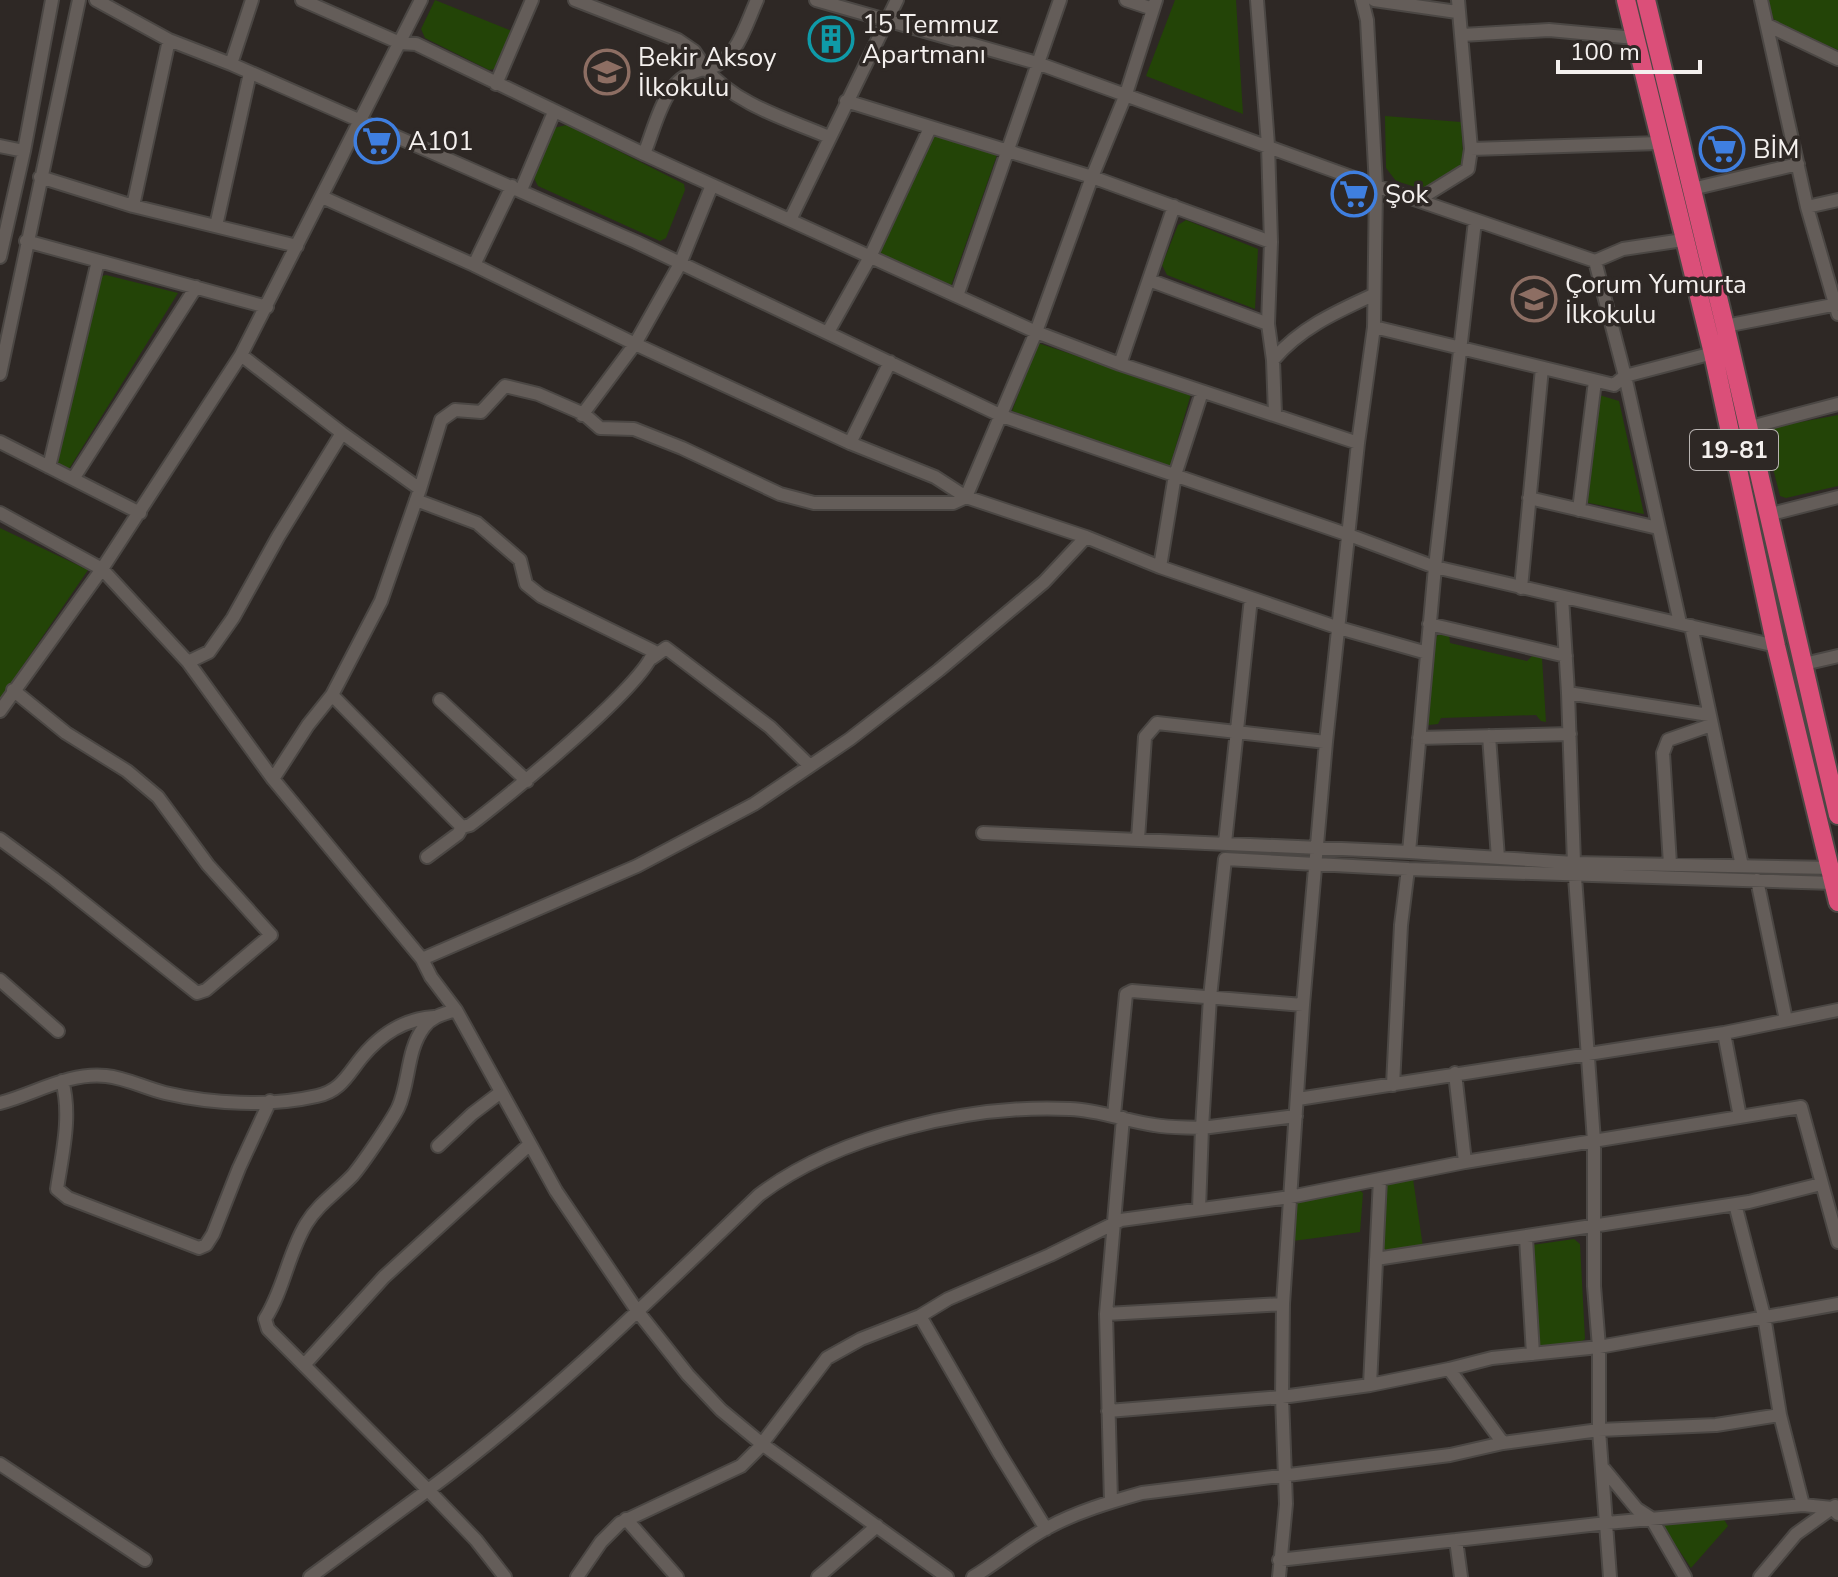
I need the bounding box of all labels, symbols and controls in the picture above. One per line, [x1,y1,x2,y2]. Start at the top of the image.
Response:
place label: 15 Temmuz Apartmanı [862,7,999,72]
building icon: 15 Temmuz Apartmanı [807,15,855,63]
scale bar [1558,24,1700,74]
text: 100 m [1570,36,1640,68]
place label: Bekir Aksoy İlkokulu [638,40,777,105]
school or university icon: Bekir Aksoy İlkokulu [583,48,631,96]
supermarket icon: A101 [353,117,401,165]
place label: A101 [408,124,474,159]
supermarket icon: BİM [1698,125,1746,173]
place label: BİM [1753,132,1799,167]
supermarket icon: Şok [1330,170,1378,218]
place label: Şok [1385,177,1429,212]
place label: Çorum Yumurta İlkokulu [1565,267,1747,332]
school or university icon: Çorum Yumurta İlkokulu [1510,275,1558,323]
road number: 19-81 [1690,430,1778,470]

